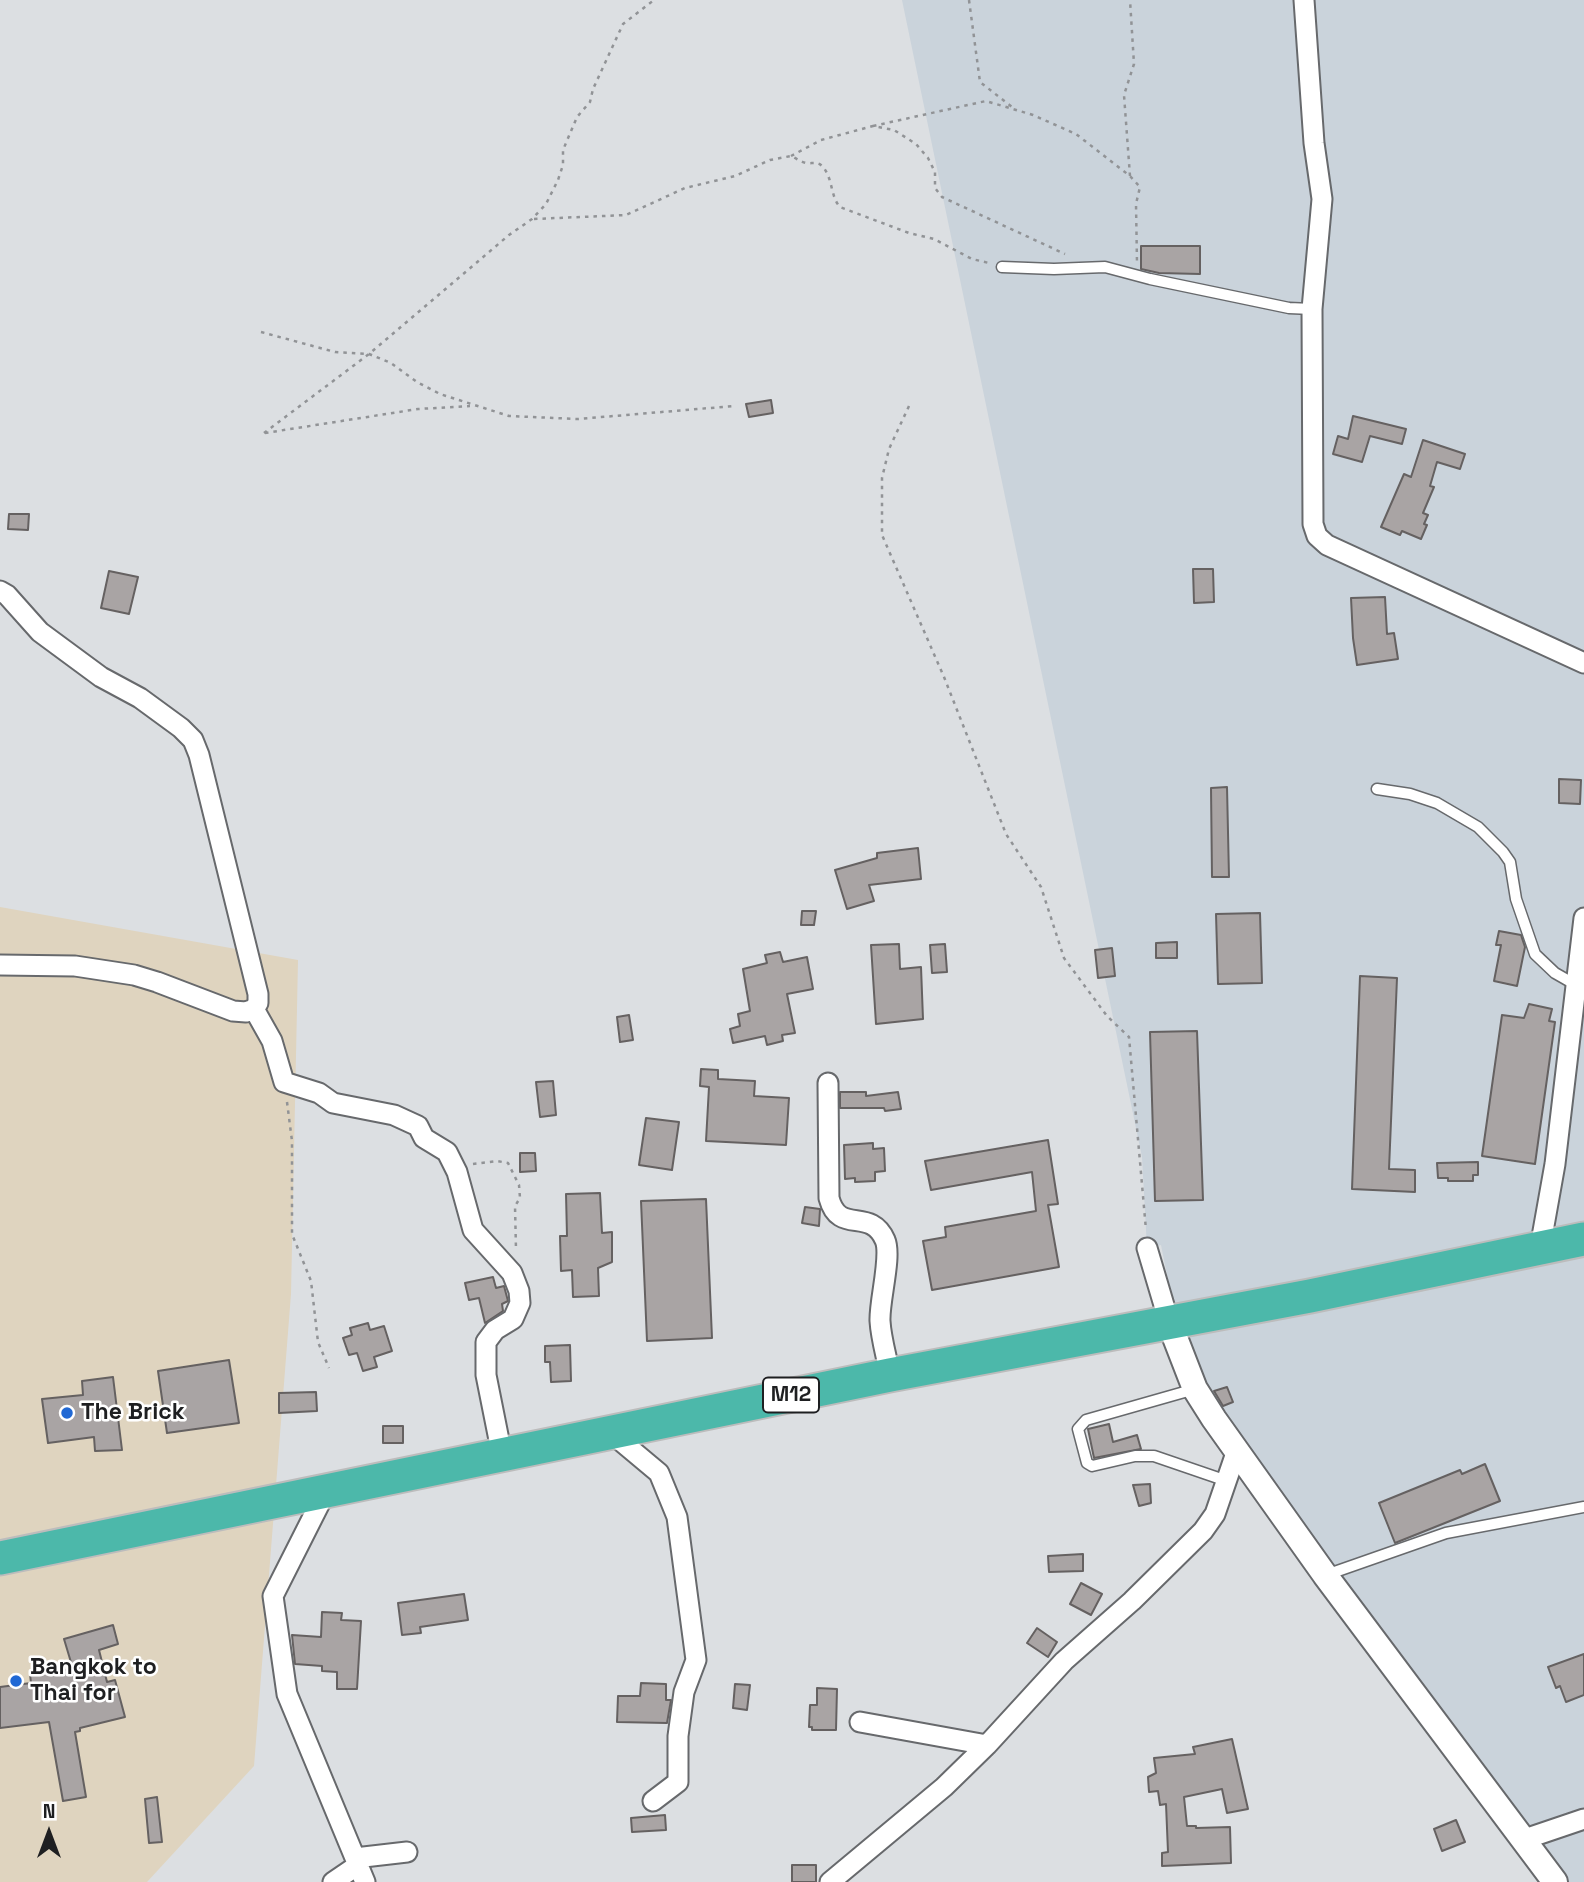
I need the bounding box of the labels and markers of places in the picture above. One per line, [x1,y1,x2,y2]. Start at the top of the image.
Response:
place label: The Brick [81,1399,185,1427]
marker: The Brick [59,1405,75,1421]
place label: Bangkok to Thai for [30,1654,157,1708]
marker: Bangkok to Thai for [8,1673,24,1689]

